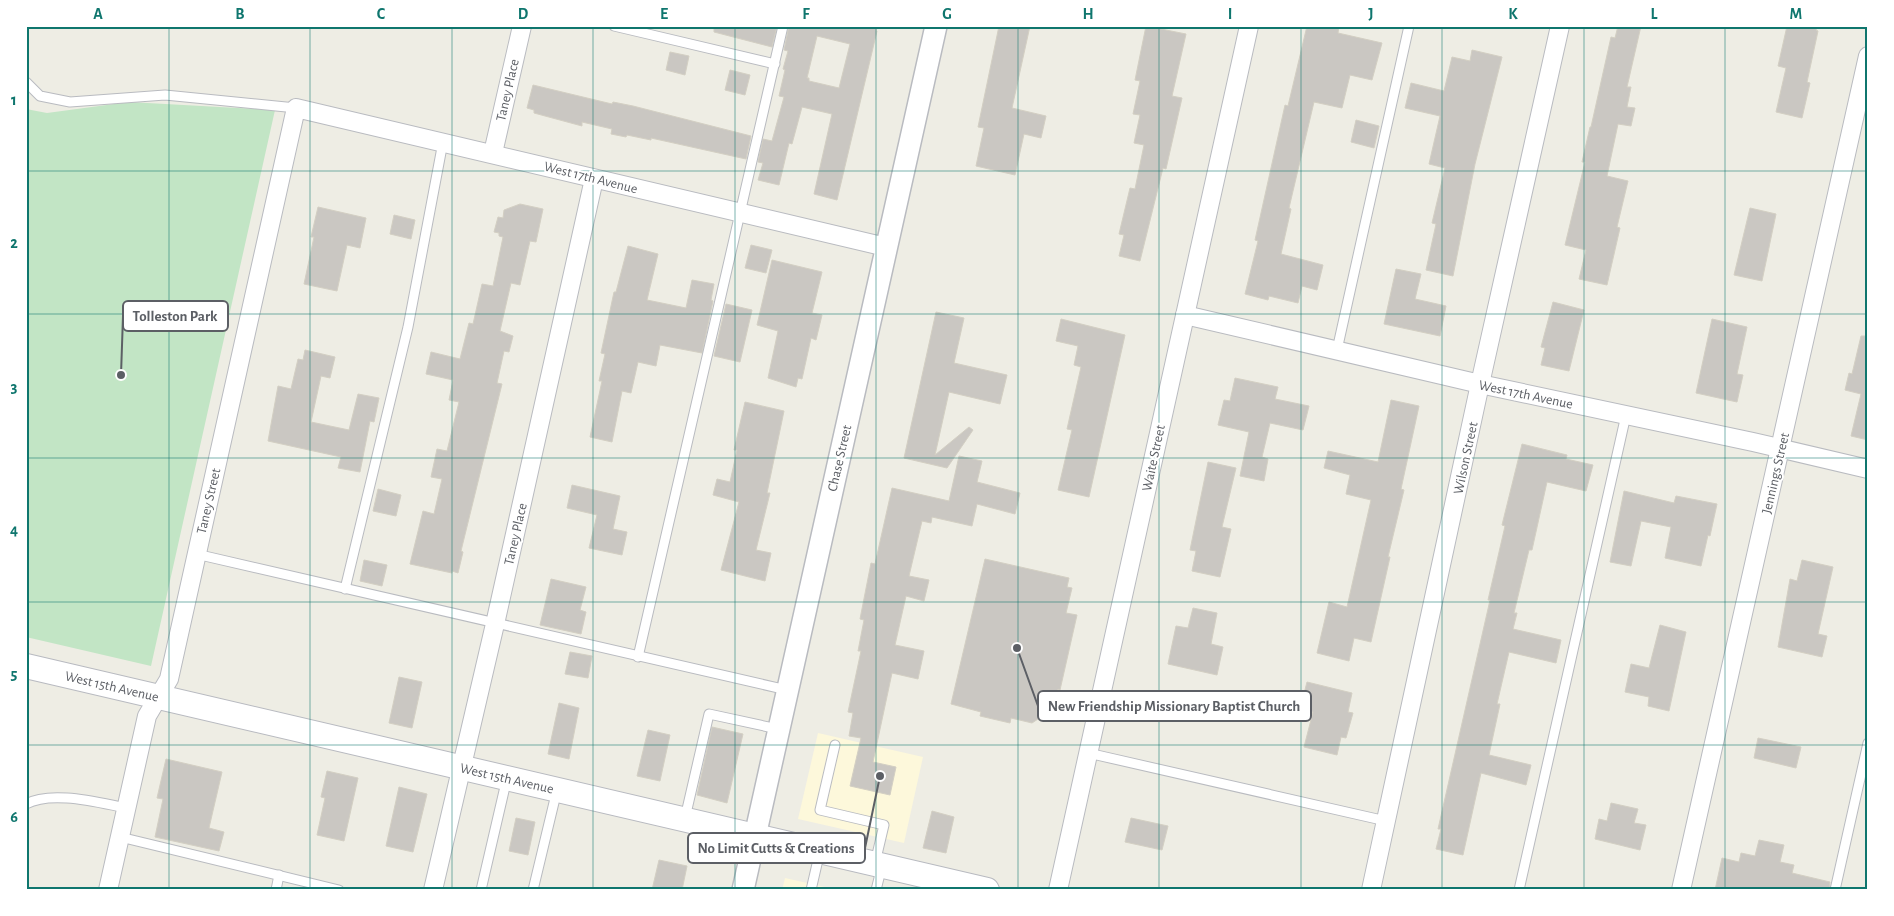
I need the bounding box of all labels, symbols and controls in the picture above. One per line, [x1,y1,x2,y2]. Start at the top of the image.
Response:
text: A [93,6,103,22]
text: B [235,6,245,22]
text: C [377,6,386,22]
text: D [518,6,529,22]
text: E [660,6,668,22]
text: F [802,6,810,22]
text: G [942,6,952,22]
text: H [1082,6,1094,22]
text: I [1228,6,1232,22]
text: J [1368,6,1374,22]
text: K [1508,6,1518,22]
text: L [1651,6,1658,22]
text: M [1790,6,1802,22]
street label: Taney Place [494,58,522,123]
text: 1 [11,92,17,108]
street label: West 17th Avenue [543,160,639,196]
text: 2 [10,235,18,251]
callout: Tolleston Park [123,301,228,331]
text: Tolleston Park [133,309,218,324]
street label: West 17th Avenue [1477,378,1574,412]
text: 3 [11,379,18,395]
street label: Wilson Street [1451,420,1481,496]
street label: Chase Street [826,423,855,493]
street label: Waite Street [1140,423,1168,493]
street label: Jennings Street [1760,431,1792,515]
street label: Taney Street [195,466,223,536]
street label: Taney Place [502,502,530,567]
text: 4 [10,522,18,538]
text: 5 [11,666,18,682]
street label: West 15th Avenue [64,669,160,705]
callout: New Friendship Missionary Baptist Church [1038,691,1311,721]
text: New Friendship Missionary Baptist Church [1048,699,1300,714]
street label: West 15th Avenue [459,761,555,797]
text: 6 [10,809,18,825]
callout: No Limit Cutts & Creations [688,833,865,863]
text: No Limit Cutts & Creations [697,841,855,856]

